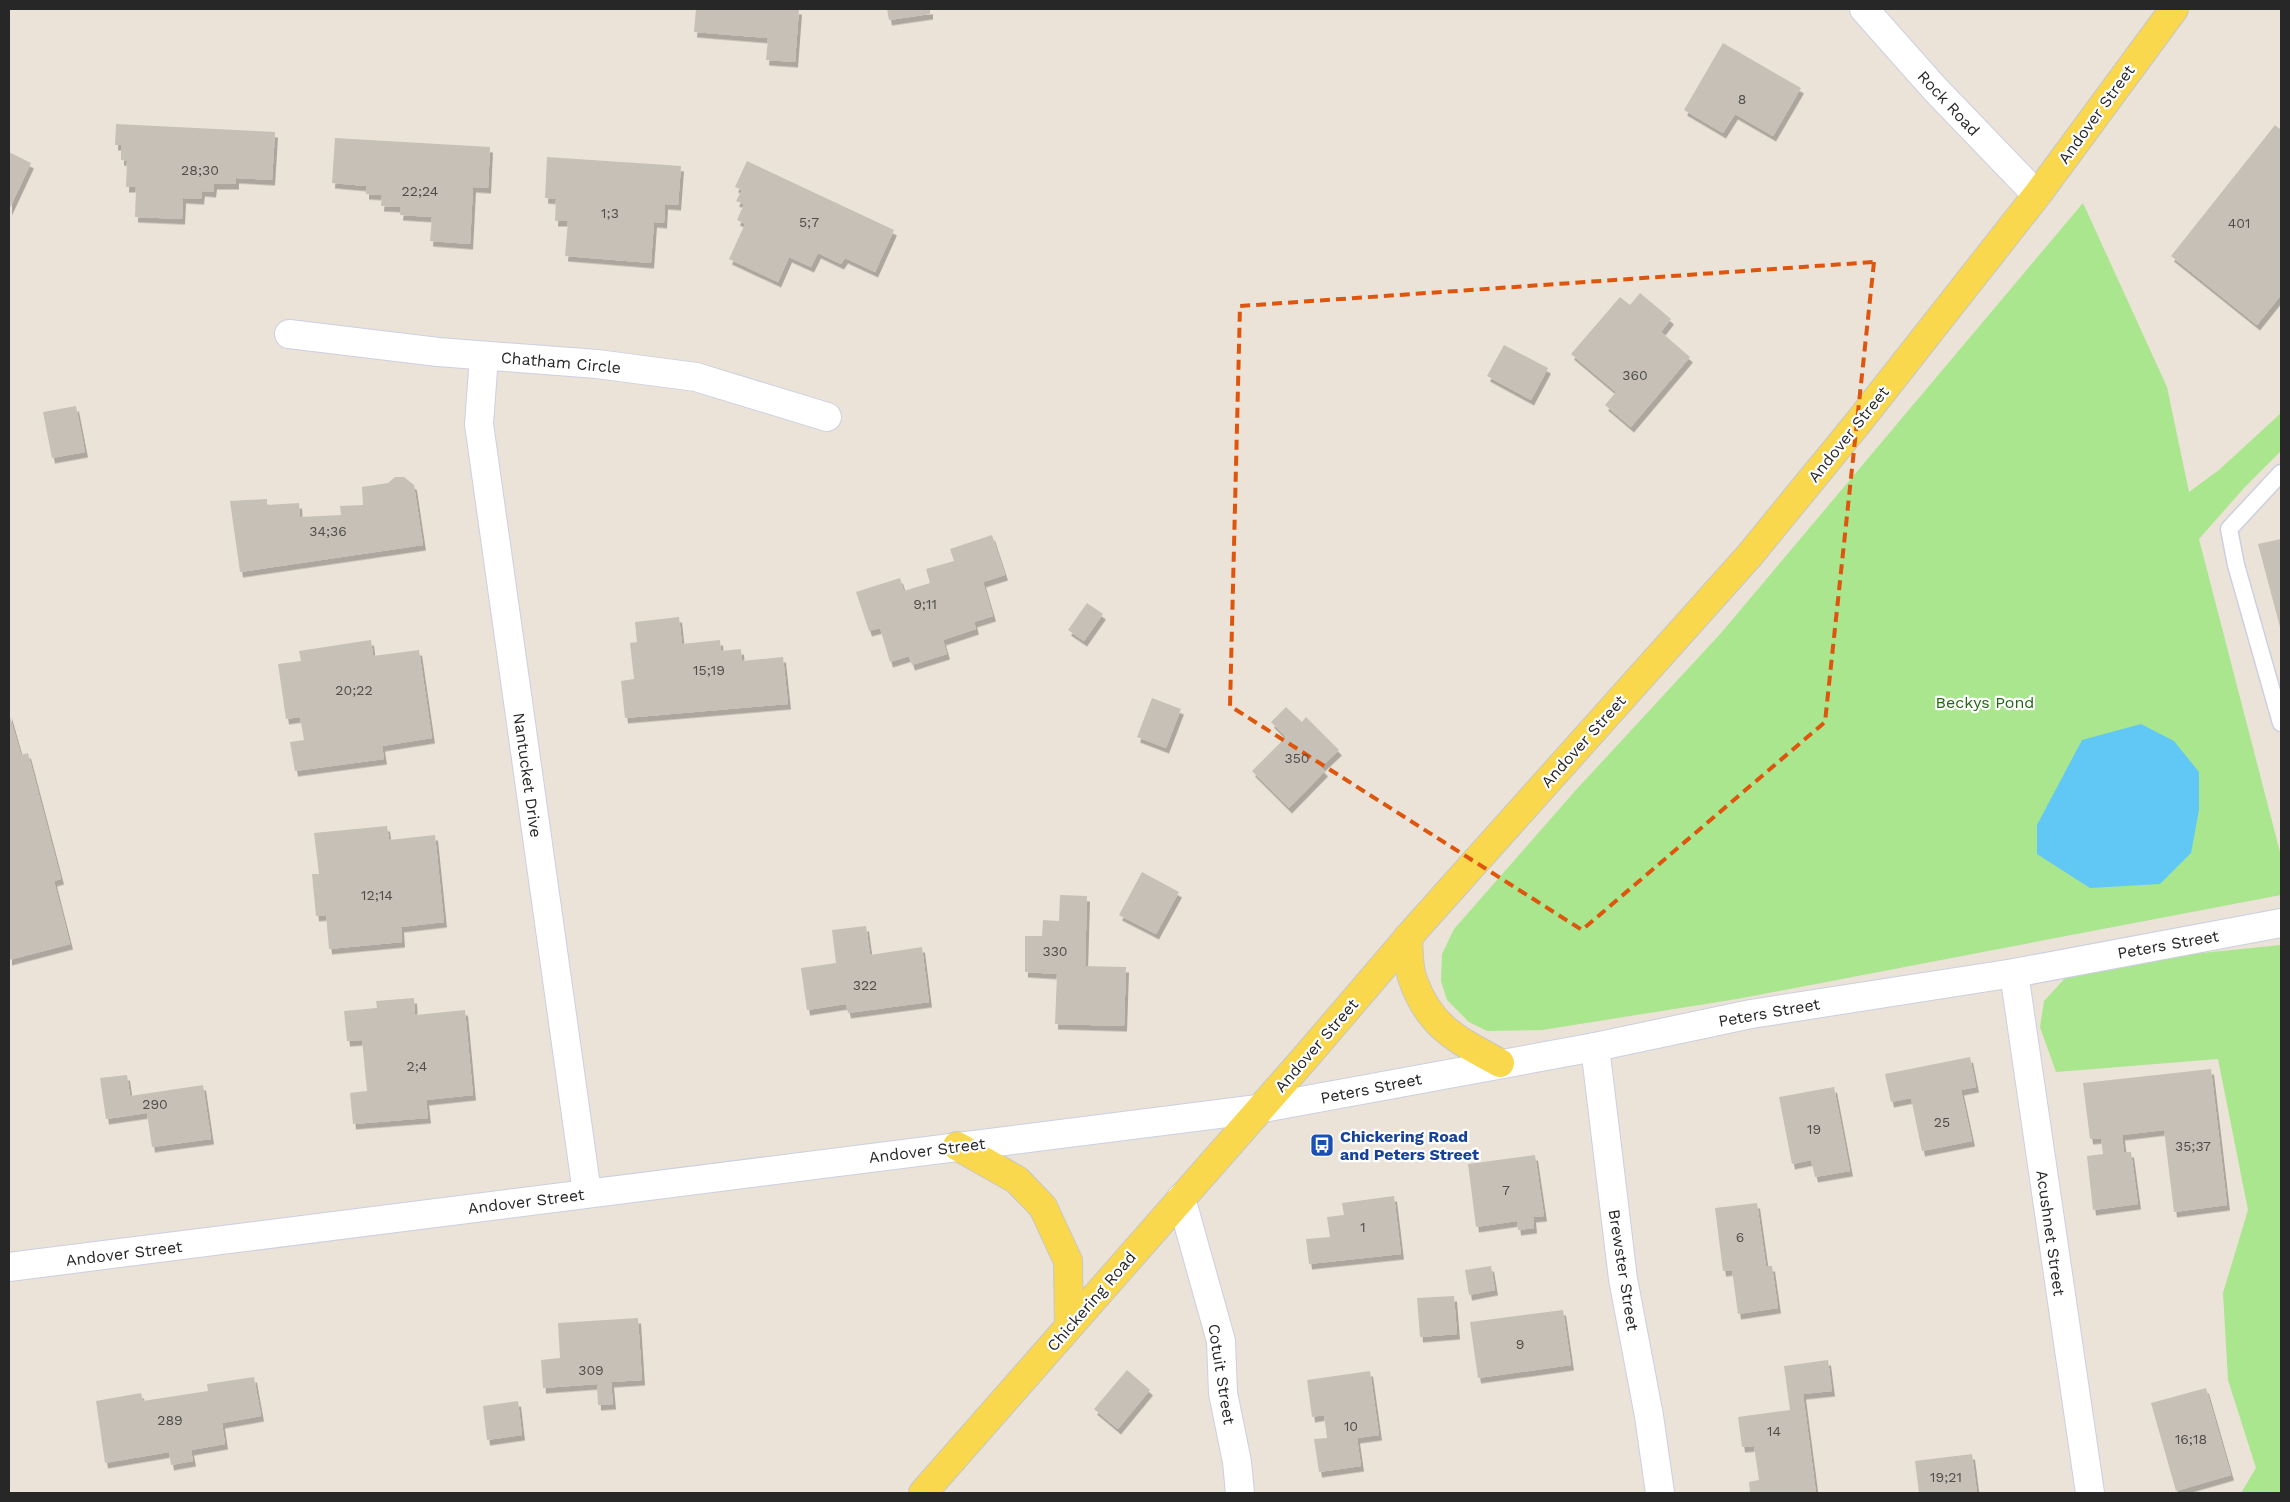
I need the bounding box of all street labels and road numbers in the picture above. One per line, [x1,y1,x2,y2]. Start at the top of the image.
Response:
street label: Andover Street [2054,61,2139,167]
street label: Rock Road [1914,67,1984,140]
street label: Chatham Circle [500,348,622,377]
street label: Andover Street [1804,382,1893,486]
street label: Andover Street [1537,691,1630,791]
street label: Nantucket Drive [509,711,546,839]
street label: Peters Street [2116,926,2221,963]
street label: Peters Street [1717,994,1822,1031]
street label: Andover Street [1271,995,1362,1096]
street label: Peters Street [1319,1069,1424,1108]
street label: Andover Street [868,1134,987,1167]
street label: Acushnet Street [2032,1169,2069,1297]
street label: Andover Street [467,1185,586,1218]
street label: Brewster Street [1604,1208,1643,1333]
street label: Andover Street [65,1237,184,1270]
street label: Chickering Road [1043,1248,1140,1355]
street label: Cotuit Street [1204,1322,1239,1426]

